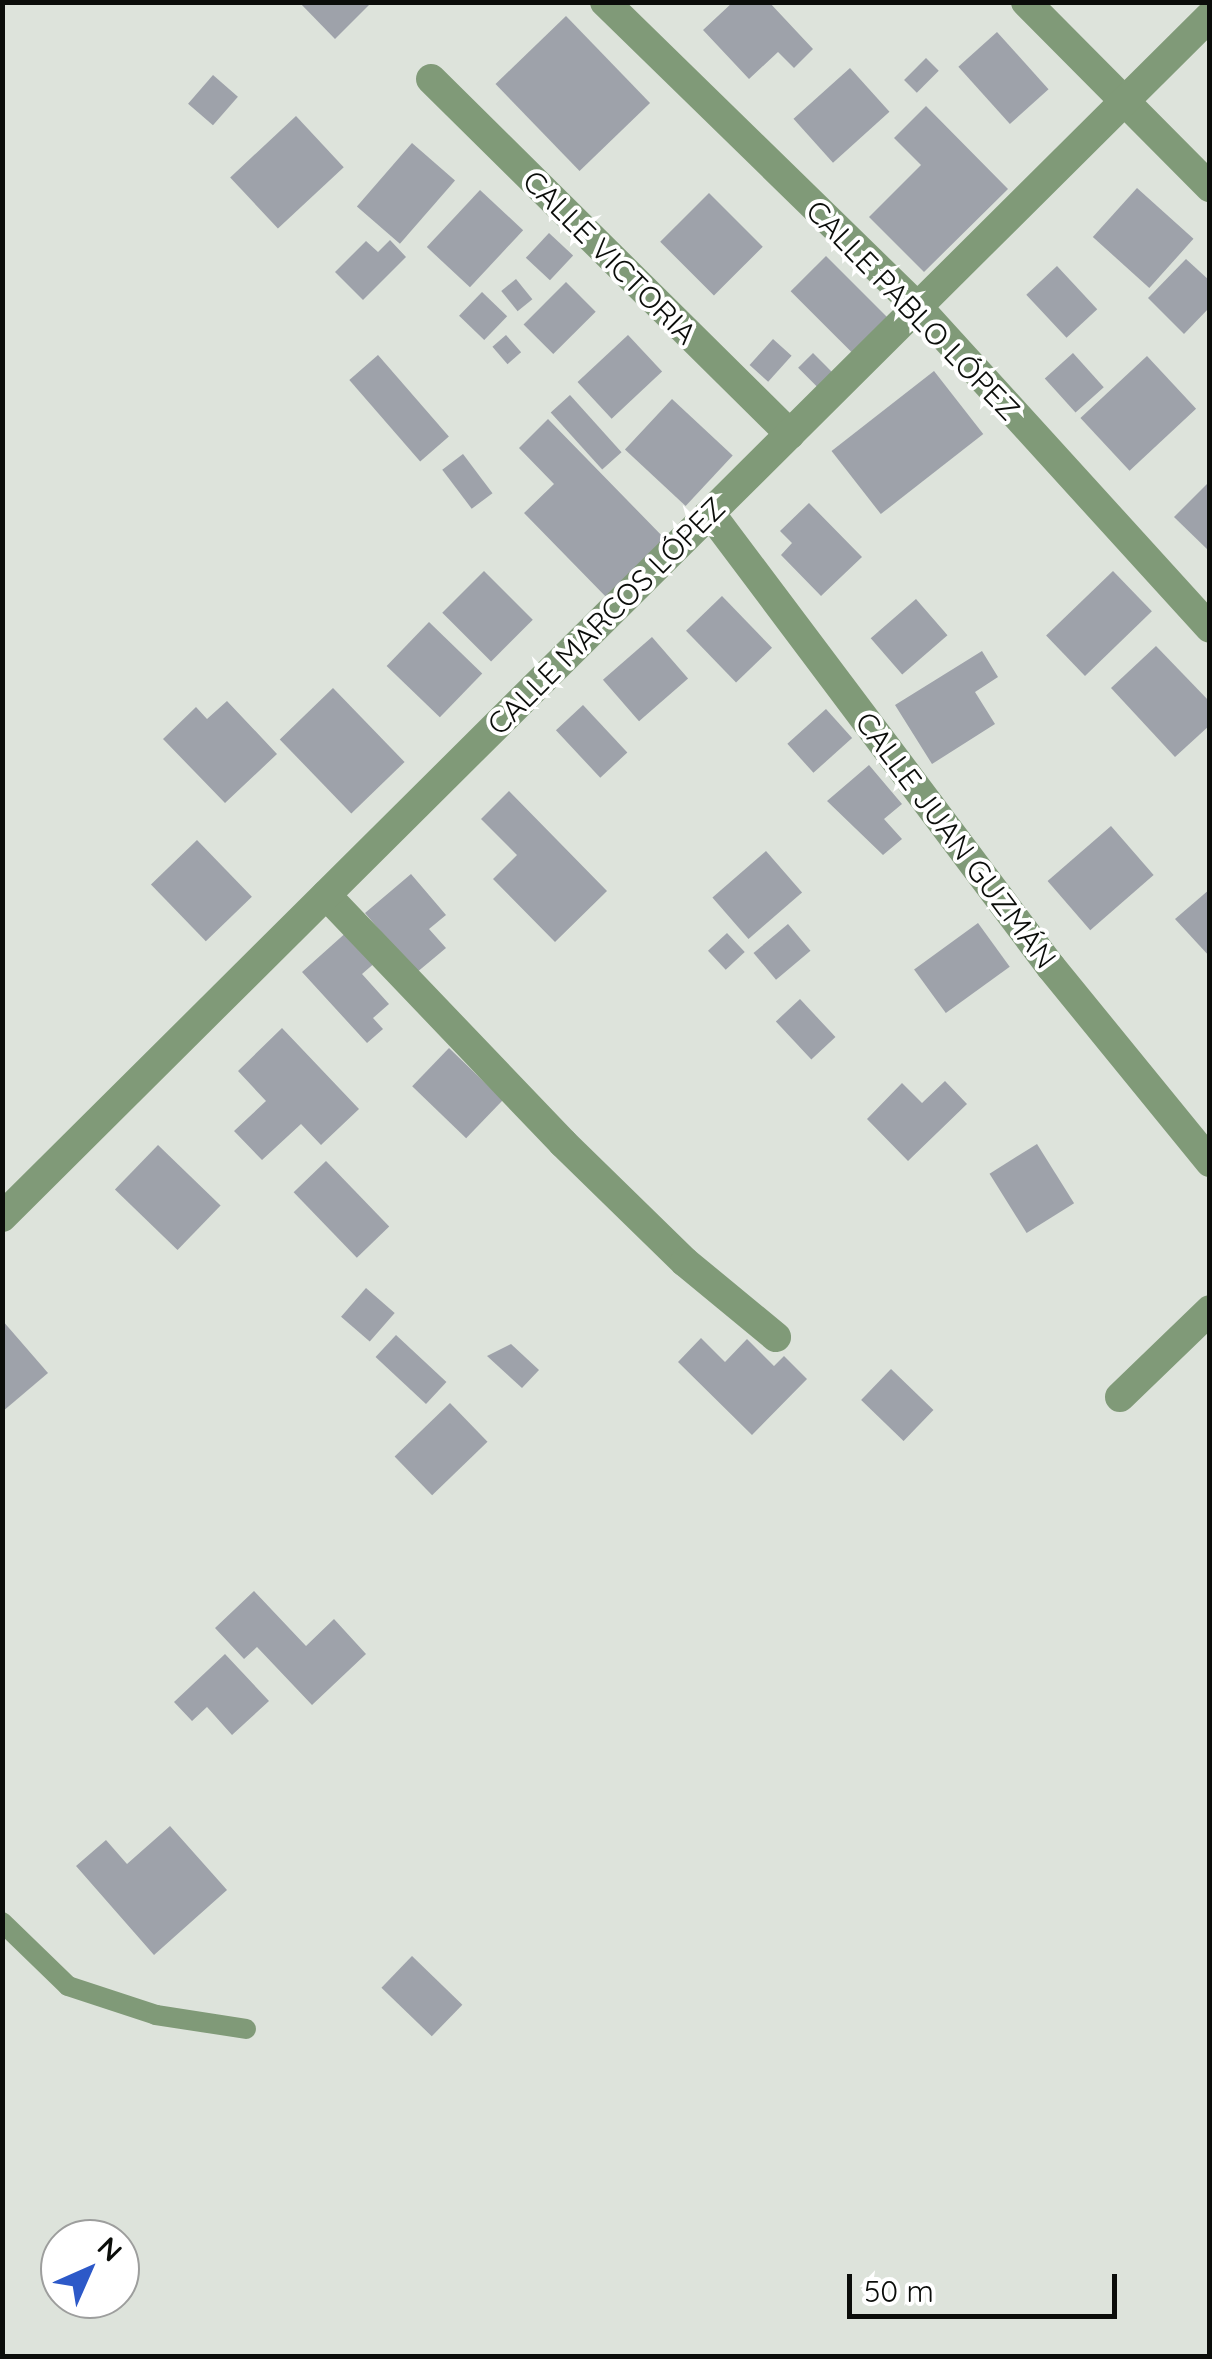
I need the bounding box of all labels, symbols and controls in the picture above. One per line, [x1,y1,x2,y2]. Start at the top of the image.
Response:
street label: CALLE VICTORIA [516,163,704,351]
street label: CALLE PABLO LÓPEZ [799,193,1027,427]
street label: CALLE MARCOS LÓPEZ [480,490,732,742]
street label: CALLE JUAN GUZMÁN [848,705,1064,975]
north arrow [40,2219,140,2319]
text: N [90,2229,130,2269]
scale bar [852,2254,1122,2316]
text: 50 m [864,2272,934,2310]

